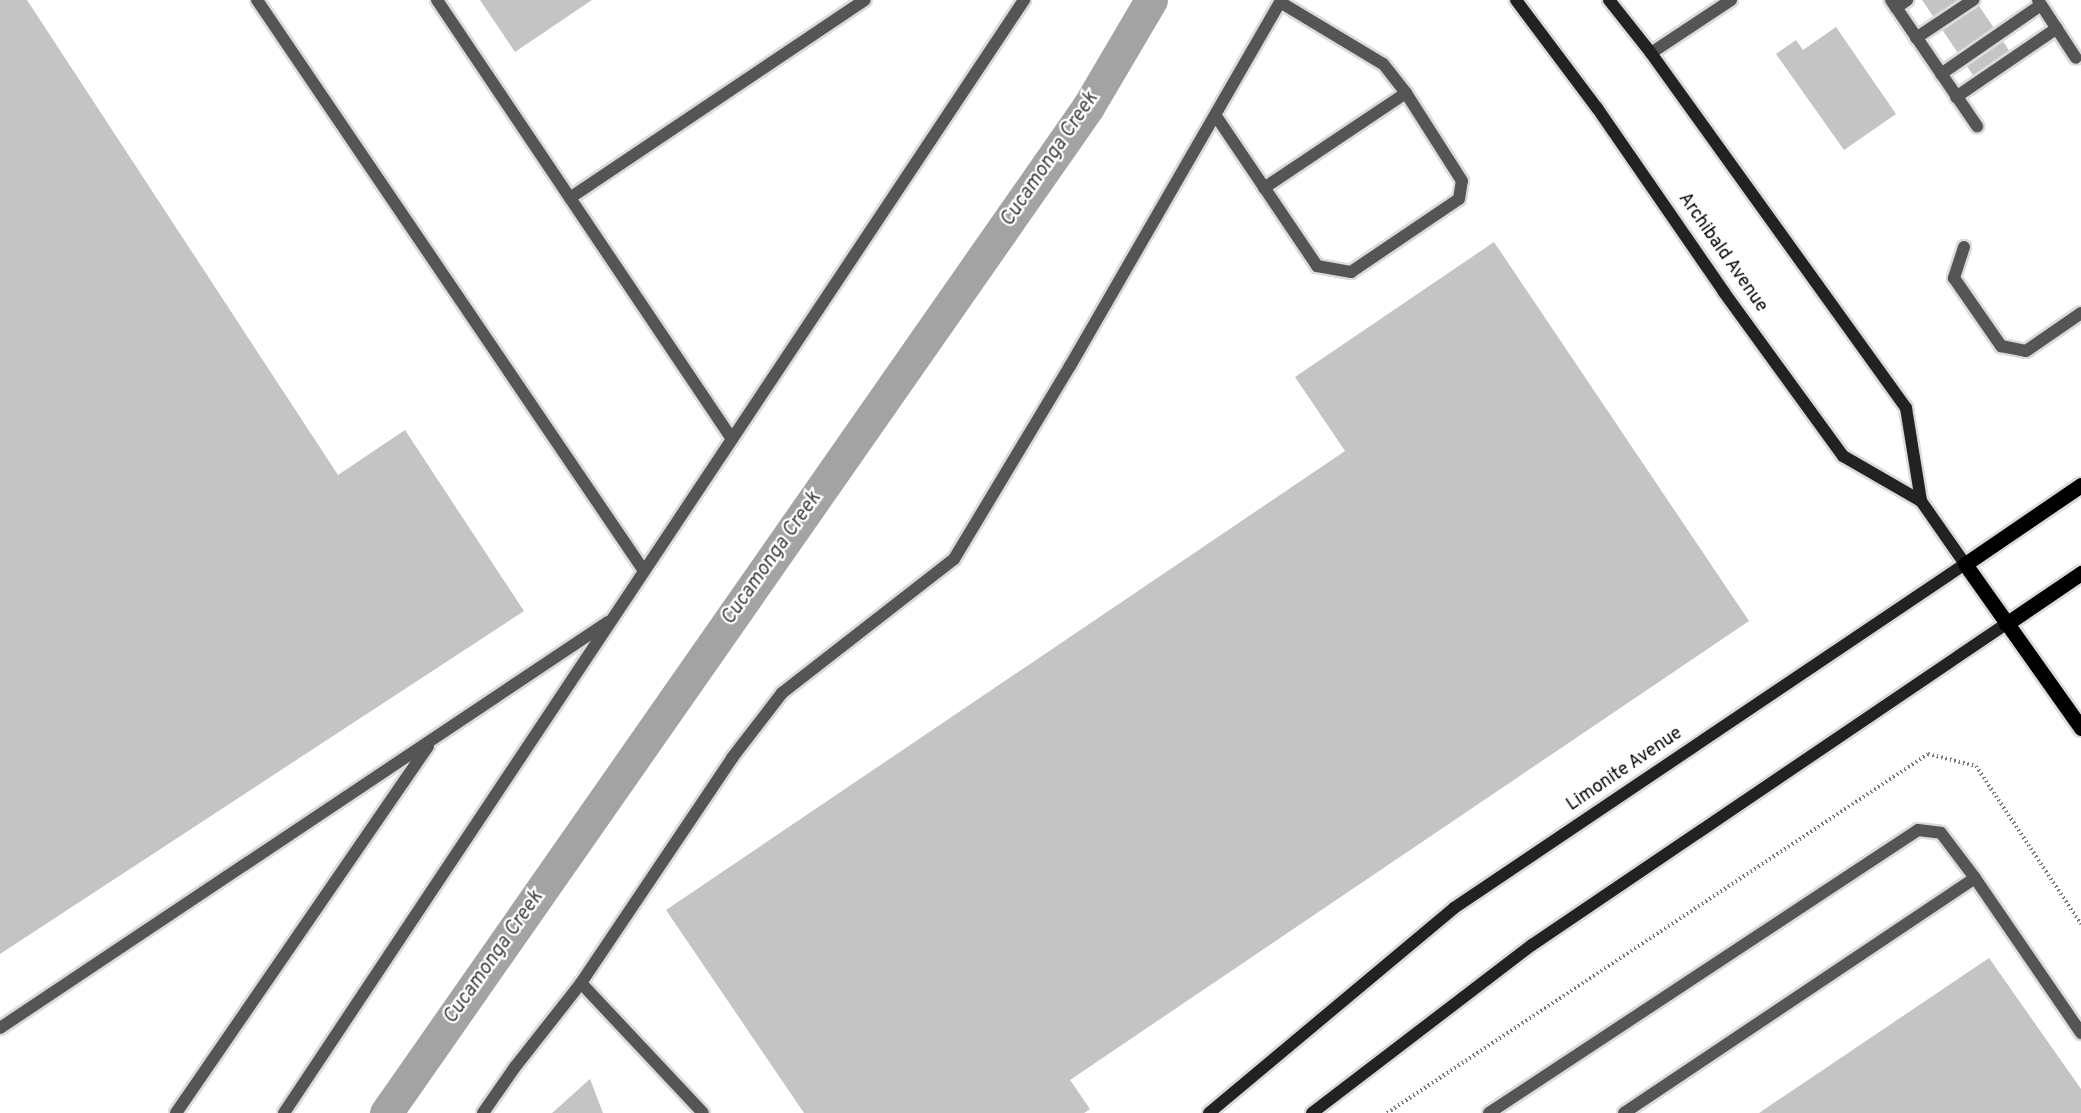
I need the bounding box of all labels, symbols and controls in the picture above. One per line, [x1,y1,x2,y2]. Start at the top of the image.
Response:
water label: Cucamonga Creek [996,88,1104,232]
street label: Archibald Avenue [1673,189,1771,317]
water label: Cucamonga Creek [717,488,827,630]
street label: Limonite Avenue [1563,723,1687,817]
water label: Cucamonga Creek [439,887,549,1029]

